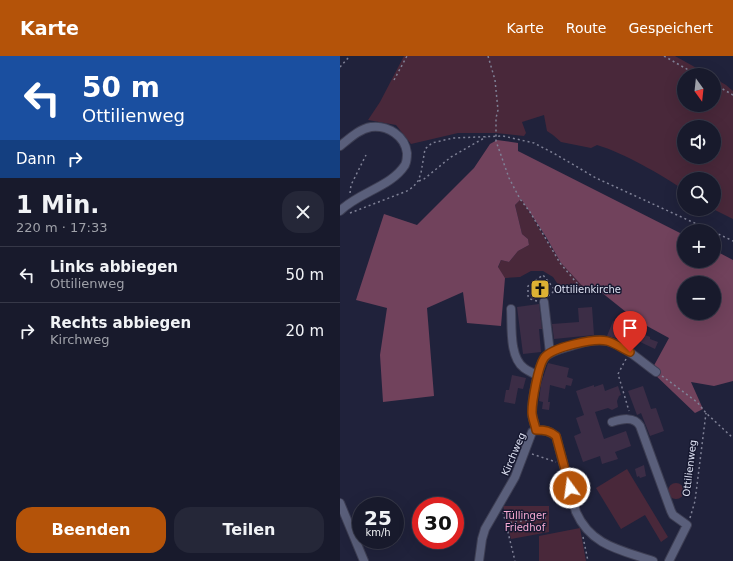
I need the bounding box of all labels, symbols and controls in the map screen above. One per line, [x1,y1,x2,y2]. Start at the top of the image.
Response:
text: Karte [20,17,79,39]
text: Karte [506,20,544,36]
text: Route [566,20,606,36]
text: Gespeichert [628,20,713,36]
north arrow [677,68,721,112]
map controls [677,68,721,320]
text: 50 m [82,71,160,104]
icon: left [16,72,68,124]
text: Ottilienweg [82,105,185,126]
button: sound [677,120,721,164]
icon: right [64,148,86,170]
text: Dann [16,150,56,168]
button: search [677,172,721,216]
text: 1 Min. [16,191,99,219]
button: close [282,191,324,233]
text: 220 m · 17:33 [16,220,107,235]
button: + [677,224,721,268]
text: Links abbiegen [50,258,178,276]
icon: left [16,264,38,286]
text: 50 m [286,266,324,284]
text: Ottilienweg [50,276,124,291]
button: − [677,276,721,320]
church icon: Ottilienkirche [529,278,551,300]
place label: Ottilienkirche [554,284,621,295]
pin [613,311,647,352]
text: Rechts abbiegen [50,314,191,332]
icon: arrive [619,317,641,339]
icon: right [16,320,38,342]
text: 20 m [286,322,324,340]
text: Kirchweg [50,332,109,347]
street label: Kirchweg [499,431,527,477]
street label: Ottilienweg [681,439,698,497]
position arrow [549,467,591,509]
speed limit sign: 30 [412,497,464,549]
text: 25 [364,506,392,530]
button: Beenden [16,507,166,553]
button: Teilen [174,507,324,553]
park label: Tüllinger Friedhof [503,510,547,533]
text: km/h [365,527,391,538]

